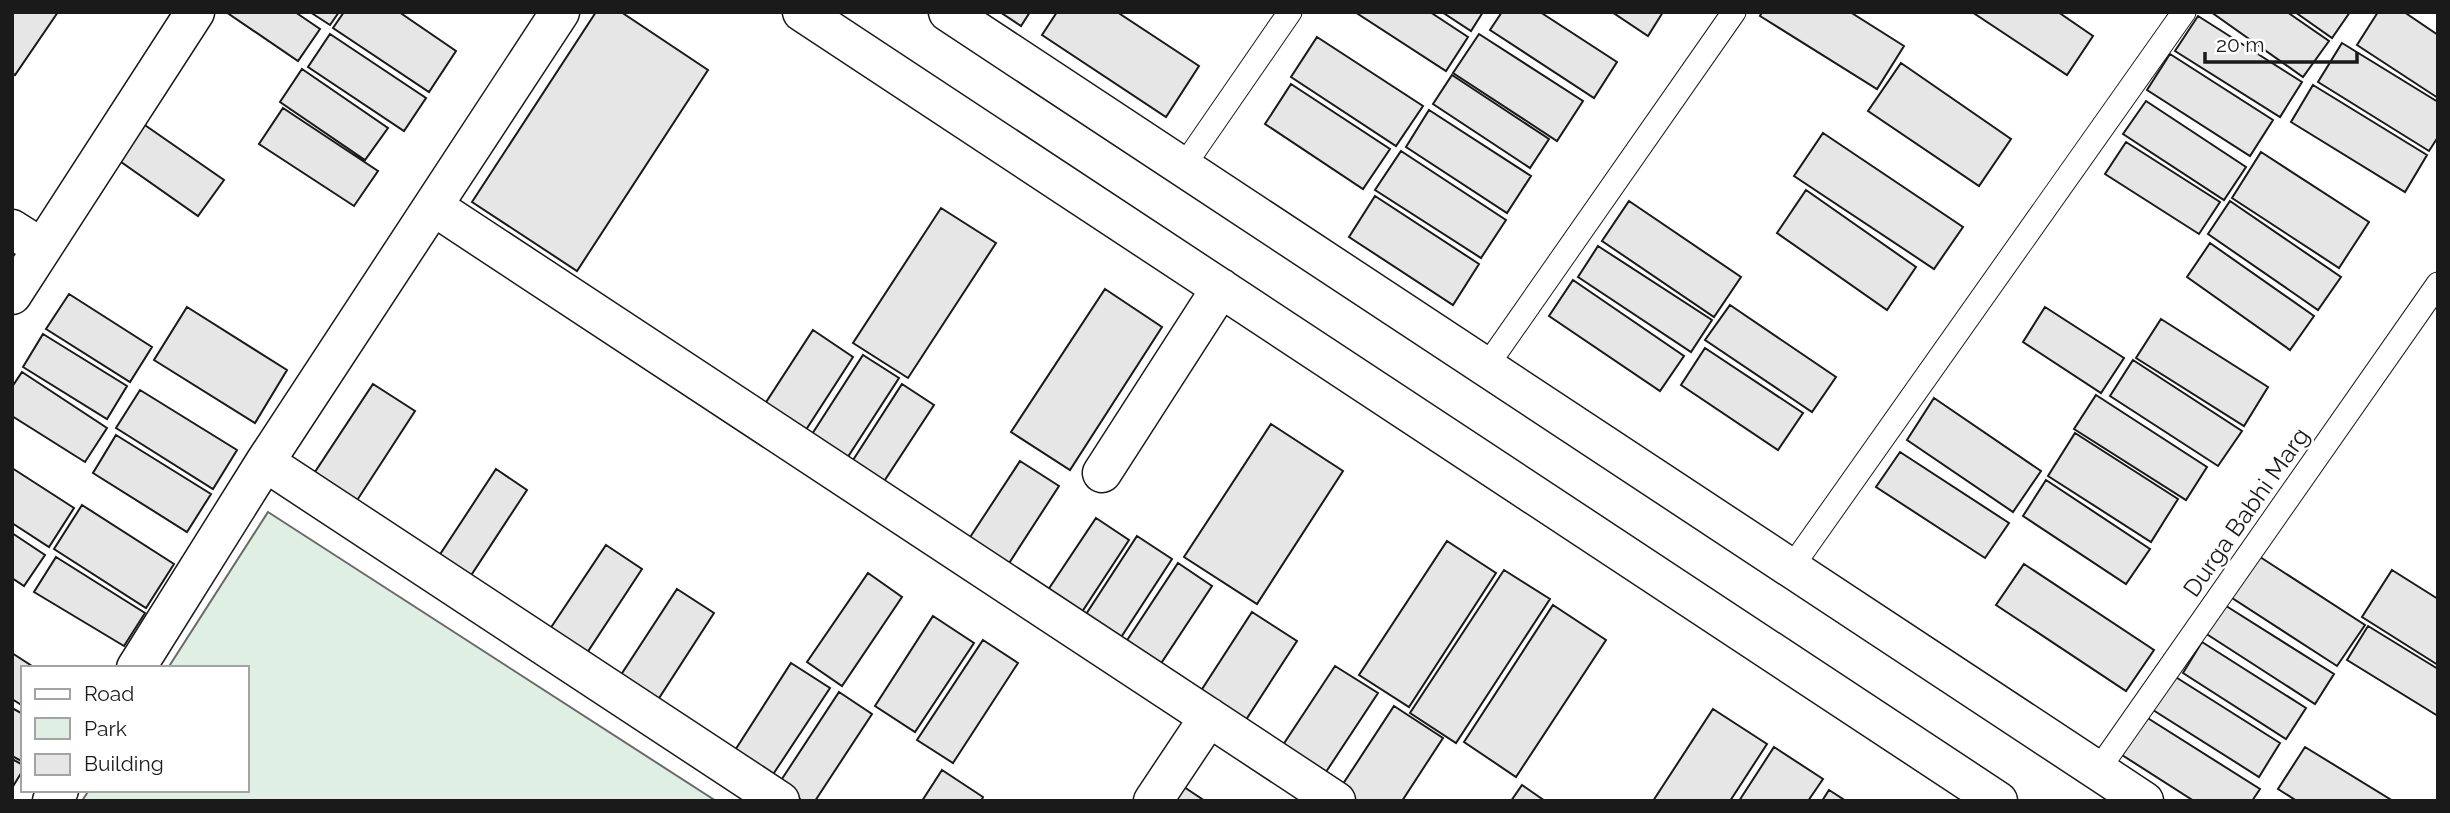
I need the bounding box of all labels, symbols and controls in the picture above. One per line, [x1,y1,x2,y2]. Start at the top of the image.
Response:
scale bar [2205,21,2357,65]
text: 20 m [2216,32,2264,57]
street label: Durga Babhi Marg [2177,422,2315,602]
legend [21,666,248,792]
text: Road [84,681,134,706]
text: Park [84,716,127,741]
text: Building [84,751,164,776]

